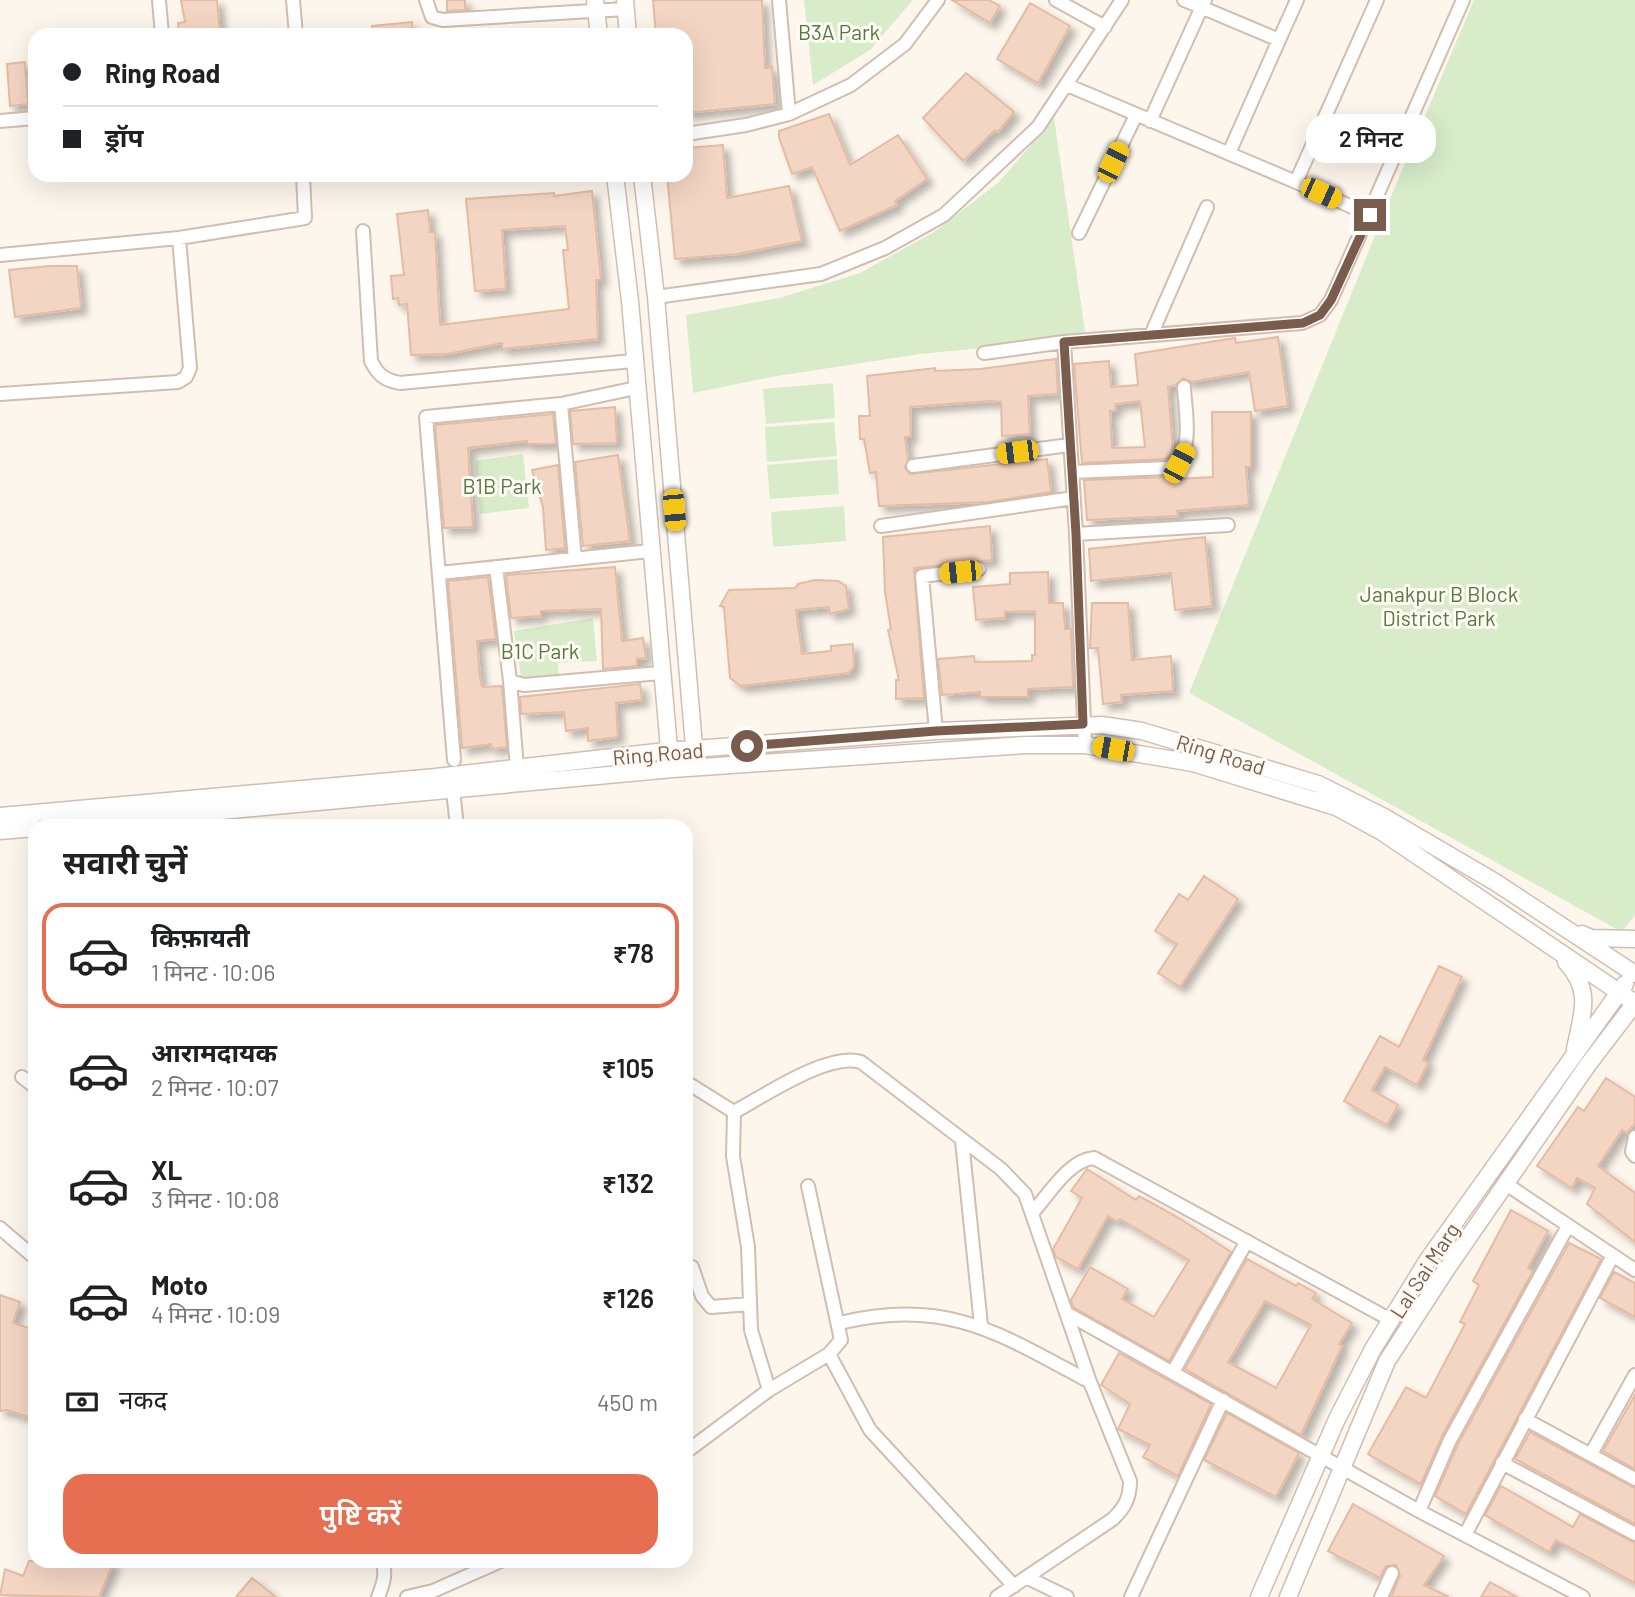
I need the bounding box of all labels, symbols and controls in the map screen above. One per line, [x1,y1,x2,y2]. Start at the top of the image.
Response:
park label: B3A Park [798,19,880,44]
text: Ring Road [105,57,220,88]
callout: 2 मिनट [1305,114,1435,162]
text: ड्रॉप [105,121,143,152]
text: 2 मिनट [1339,124,1403,152]
car [1095,139,1132,185]
car [1298,175,1345,211]
route end [1354,199,1386,231]
car [995,439,1040,465]
car [1160,440,1199,486]
park label: B1B Park [462,473,542,498]
car [662,488,687,532]
car [939,559,982,585]
park label: Janakpur B Block District Park [1360,581,1518,630]
park label: B1C Park [501,638,579,663]
street label: Ring Road [1174,729,1268,779]
route start [731,730,763,762]
car [1091,735,1136,763]
street label: Ring Road [611,737,705,769]
text: सवारी चुनें [63,842,187,880]
text: किफ़ायती [151,921,250,952]
icon: car [67,924,130,987]
text: ₹78 [613,937,654,968]
text: 1 मिनट · 10:06 [151,958,275,986]
text: आरामदायक [151,1036,277,1067]
icon: car [67,1039,130,1102]
text: ₹105 [602,1052,654,1083]
text: 2 मिनट · 10:07 [151,1073,279,1101]
icon: car [67,1154,130,1217]
text: XL [151,1154,182,1185]
text: ₹132 [602,1167,654,1198]
text: 3 मिनट · 10:08 [151,1185,279,1213]
street label: Lal Sai Marg [1384,1218,1464,1322]
icon: car [67,1269,130,1332]
text: Moto [151,1269,208,1300]
text: ₹126 [602,1282,654,1313]
text: 4 मिनट · 10:09 [151,1300,280,1328]
icon: cash [63,1383,101,1421]
text: नकद [119,1383,167,1414]
text: 450 m [597,1388,658,1416]
button: पुष्टि करें [63,1474,658,1554]

